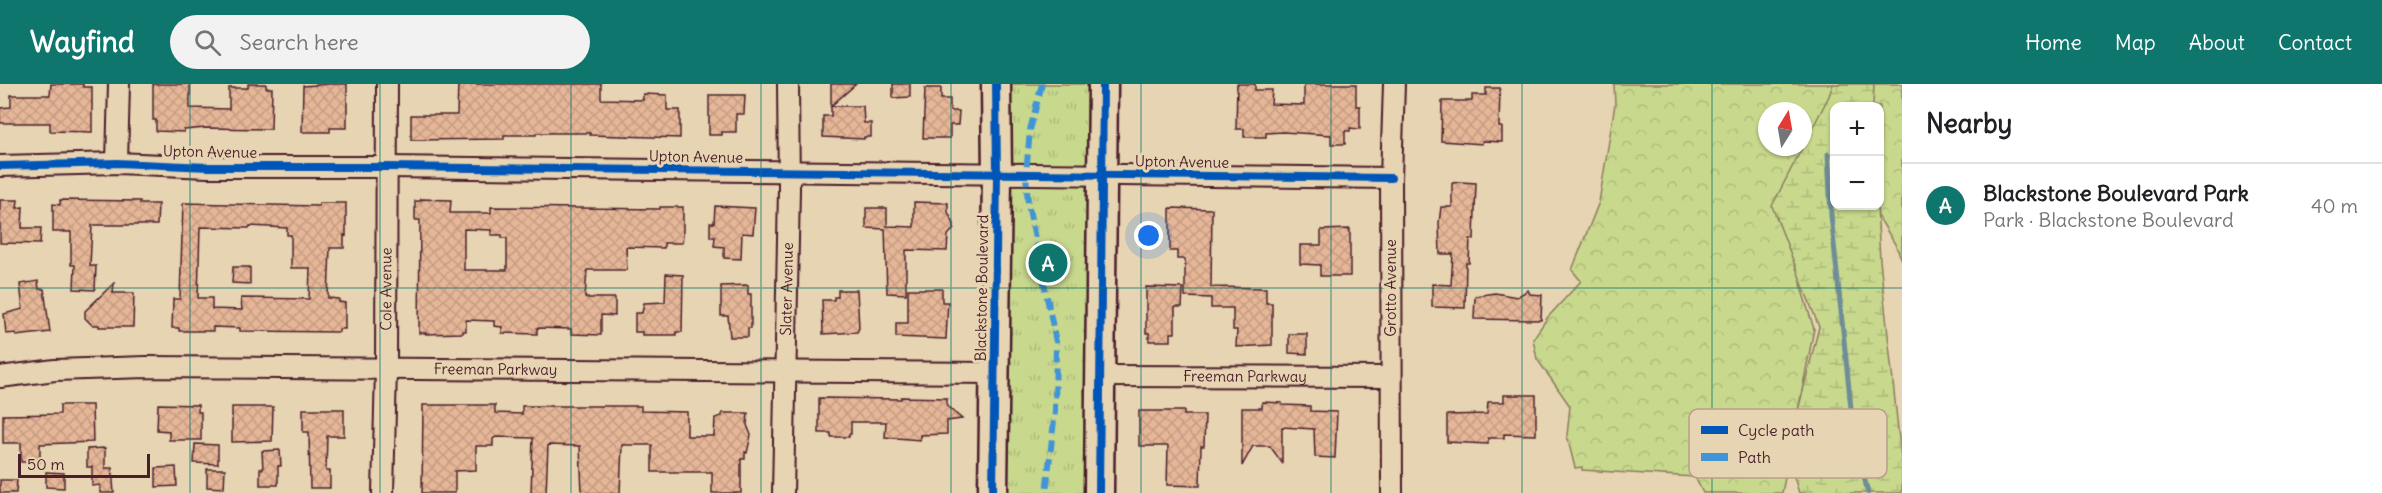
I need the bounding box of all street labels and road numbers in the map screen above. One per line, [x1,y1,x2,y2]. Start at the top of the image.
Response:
street label: Upton Avenue [163,141,257,162]
street label: Upton Avenue [649,146,743,167]
street label: Upton Avenue [1135,151,1229,172]
street label: Blackstone Boulevard [971,214,992,361]
street label: Grotto Avenue [1381,239,1400,337]
street label: Slater Avenue [776,242,797,336]
street label: Cole Avenue [376,247,395,331]
street label: Freeman Parkway [434,359,557,379]
street label: Freeman Parkway [1183,366,1307,386]

